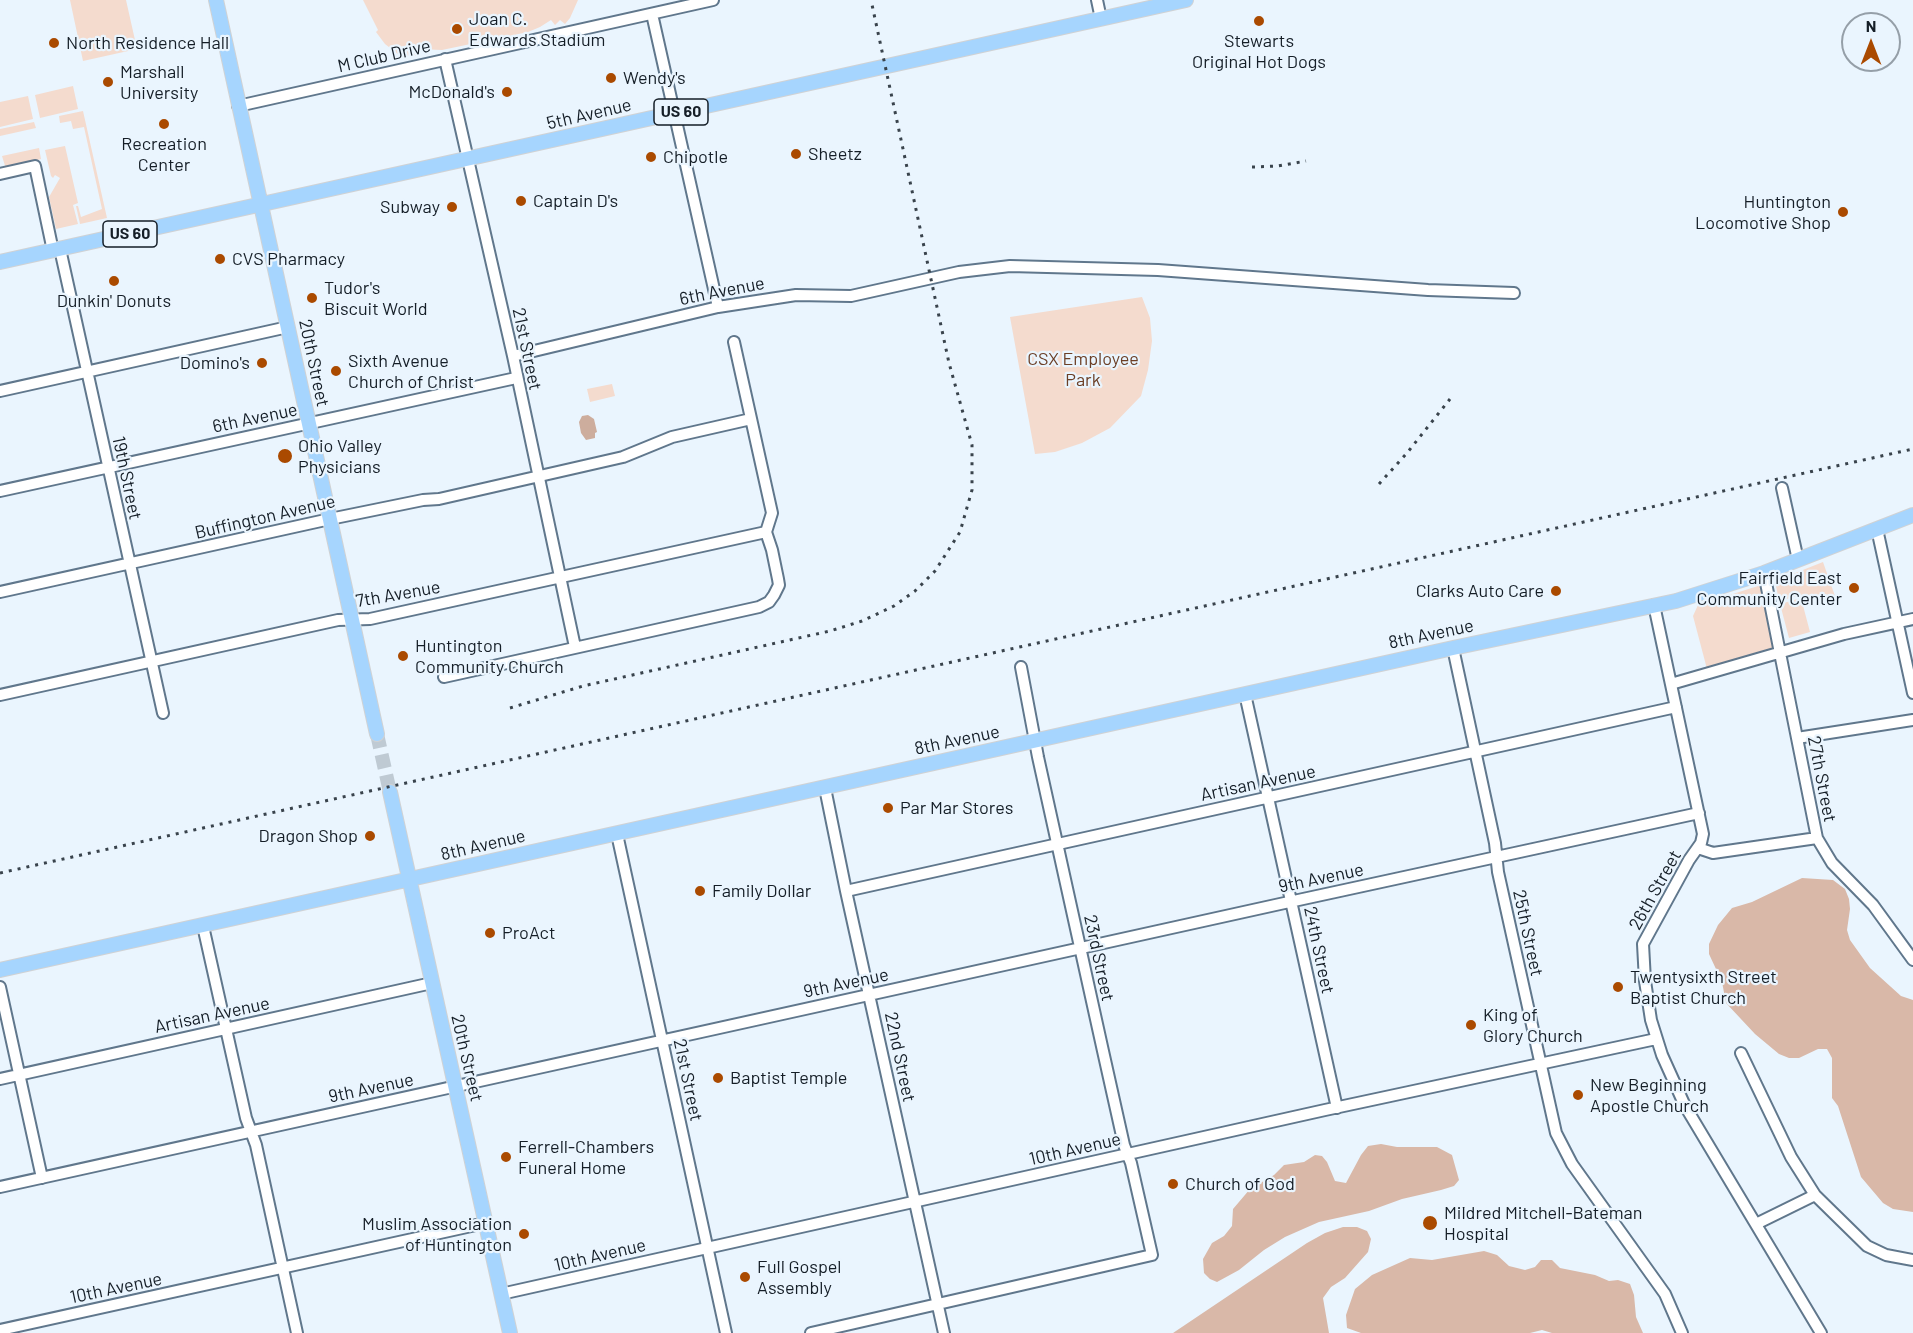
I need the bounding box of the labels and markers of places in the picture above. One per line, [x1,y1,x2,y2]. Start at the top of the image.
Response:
place label: Joan C. Edwards Stadium [469,8,605,50]
marker: Stewarts Original Hot Dogs [1252,14,1266,28]
marker: Joan C. Edwards Stadium [450,22,464,36]
place label: Stewarts Original Hot Dogs [1192,30,1326,72]
place label: North Residence Hall [66,32,229,54]
marker: North Residence Hall [47,36,61,50]
place label: Marshall University [120,61,198,104]
place label: Wendy's [623,67,686,89]
marker: Wendy's [604,71,618,85]
marker: Marshall University [101,75,115,89]
place label: McDonald's [408,81,495,103]
marker: McDonald's [500,85,514,99]
marker: Recreation Center [157,117,171,131]
place label: Recreation Center [121,133,207,176]
place label: Sheetz [808,143,862,165]
place label: Chipotle [663,146,728,168]
marker: Sheetz [789,147,803,161]
marker: Chipotle [644,150,658,164]
place label: Captain D's [533,190,618,212]
place label: Huntington Locomotive Shop [1695,191,1831,234]
marker: Captain D's [514,194,528,208]
place label: Subway [380,196,440,218]
marker: Subway [445,200,459,214]
marker: Huntington Locomotive Shop [1836,205,1850,219]
place label: CVS Pharmacy [232,248,345,270]
marker: CVS Pharmacy [213,252,227,266]
marker: Dunkin' Donuts [107,274,121,288]
place label: Tudor's Biscuit World [324,277,428,320]
place label: Dunkin' Donuts [57,290,171,312]
marker: Tudor's Biscuit World [305,291,319,305]
place label: Sixth Avenue Church of Christ [348,350,474,392]
place label: Domino's [180,352,250,374]
marker: Domino's [255,356,269,370]
marker: Sixth Avenue Church of Christ [329,364,343,378]
place label: Ohio Valley Physicians [298,435,382,478]
marker: Ohio Valley Physicians [276,447,294,465]
place label: Fairfield East Community Center [1696,567,1842,610]
place label: Clarks Auto Care [1416,580,1544,602]
marker: Fairfield East Community Center [1847,581,1861,595]
marker: Clarks Auto Care [1549,584,1563,598]
place label: Huntington Community Church [415,635,564,678]
marker: Huntington Community Church [396,649,410,663]
place label: Par Mar Stores [900,797,1013,819]
marker: Par Mar Stores [881,801,895,815]
place label: Dragon Shop [259,825,358,847]
marker: Dragon Shop [363,829,377,843]
place label: Family Dollar [712,880,811,902]
marker: Family Dollar [693,884,707,898]
place label: ProAct [502,922,556,944]
marker: ProAct [483,926,497,940]
place label: Twentysixth Street Baptist Church [1630,966,1777,1008]
marker: Twentysixth Street Baptist Church [1611,980,1625,994]
place label: King of Glory Church [1483,1004,1583,1046]
marker: King of Glory Church [1464,1018,1478,1032]
place label: Baptist Temple [730,1067,847,1089]
marker: Baptist Temple [711,1071,725,1085]
place label: New Beginning Apostle Church [1590,1074,1709,1116]
marker: New Beginning Apostle Church [1571,1088,1585,1102]
place label: Ferrell-Chambers Funeral Home [518,1136,654,1178]
marker: Ferrell-Chambers Funeral Home [499,1150,513,1164]
place label: Church of God [1185,1173,1295,1195]
marker: Church of God [1166,1177,1180,1191]
place label: Mildred Mitchell-Bateman Hospital [1444,1202,1643,1244]
place label: Muslim Association of Huntington [362,1213,512,1256]
marker: Mildred Mitchell-Bateman Hospital [1421,1214,1439,1232]
marker: Muslim Association of Huntington [517,1227,531,1241]
place label: Full Gospel Assembly [757,1256,842,1298]
marker: Full Gospel Assembly [738,1270,752,1284]

